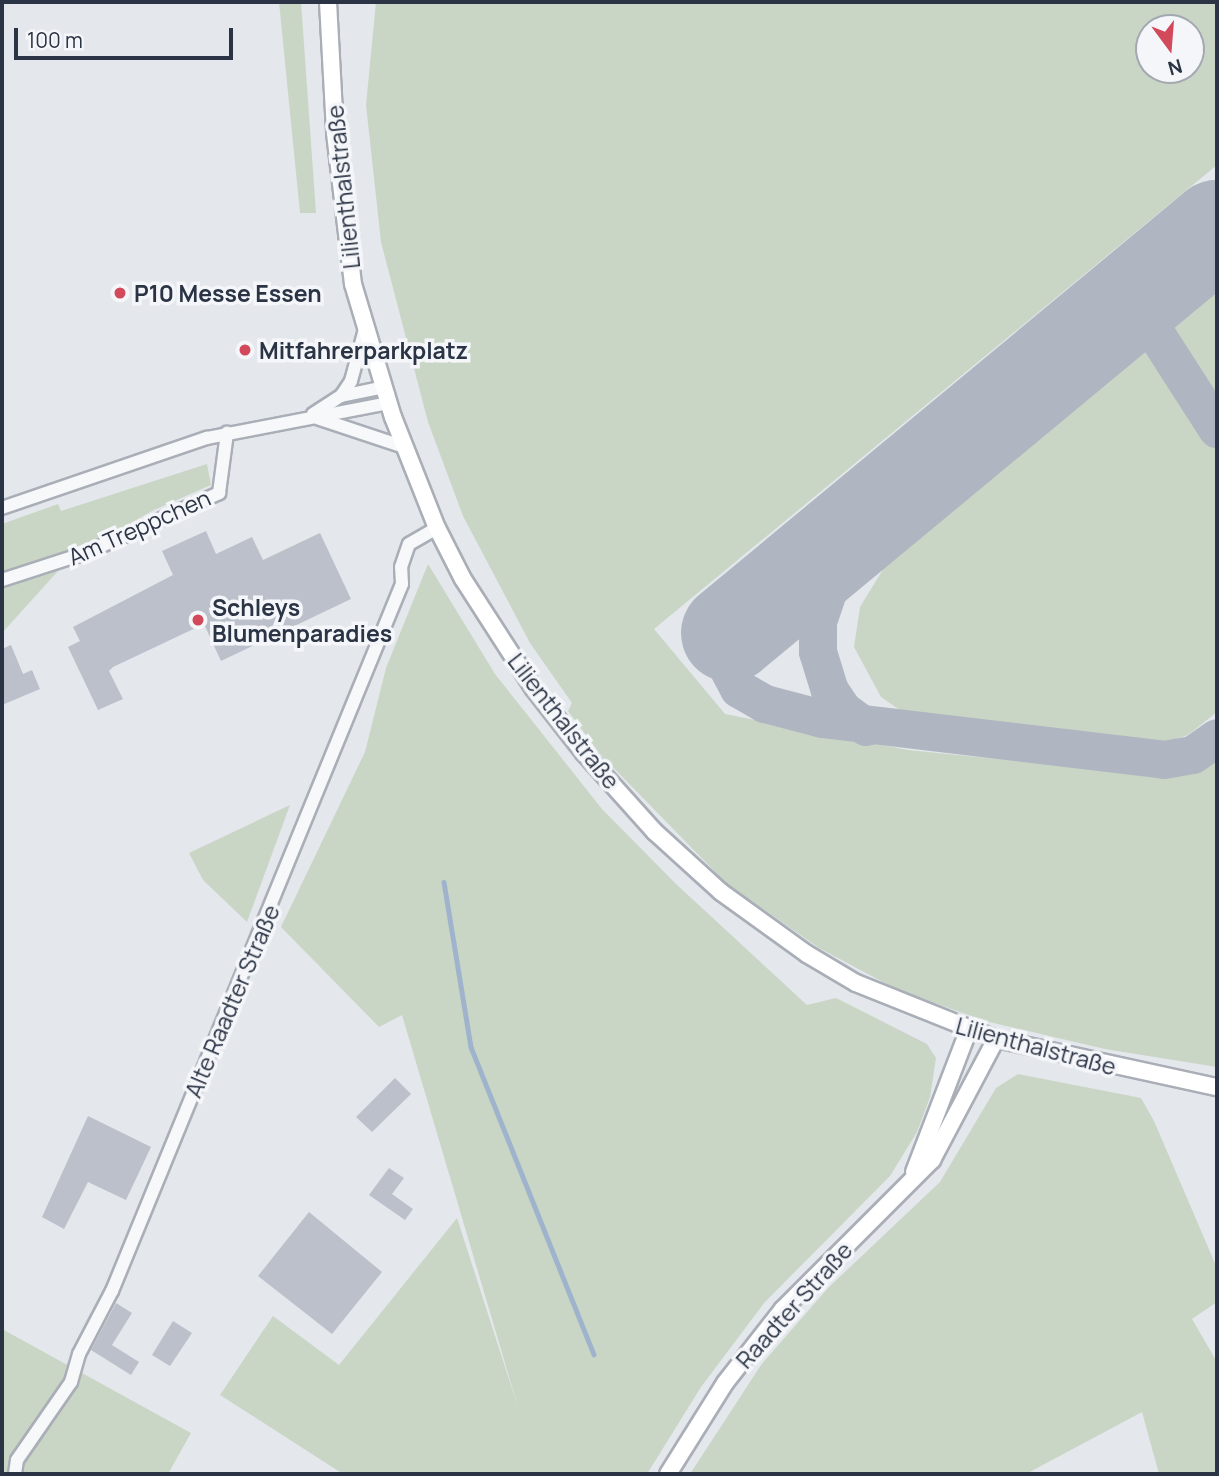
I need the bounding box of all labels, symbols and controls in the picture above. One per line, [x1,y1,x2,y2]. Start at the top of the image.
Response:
scale bar [18,14,236,58]
north arrow [1135,14,1205,84]
text: 100 m [27,26,83,54]
text: N [1165,53,1185,82]
street label: Lilienthalstraße [321,104,365,270]
place label: P10 Messe Essen [134,279,322,307]
marker: P10 Messe Essen [112,285,128,301]
place label: Mitfahrerparkplatz [259,336,468,364]
marker: Mitfahrerparkplatz [237,342,253,358]
street label: Am Treppchen [64,483,214,571]
place label: Schleys Blumenparadies [212,593,392,647]
marker: Schleys Blumenparadies [190,612,206,628]
street label: Lilienthalstraße [502,648,626,794]
street label: Alte Raadter Straße [179,900,285,1102]
street label: Lilienthalstraße [953,1011,1119,1081]
street label: Raadter Straße [730,1236,858,1374]

